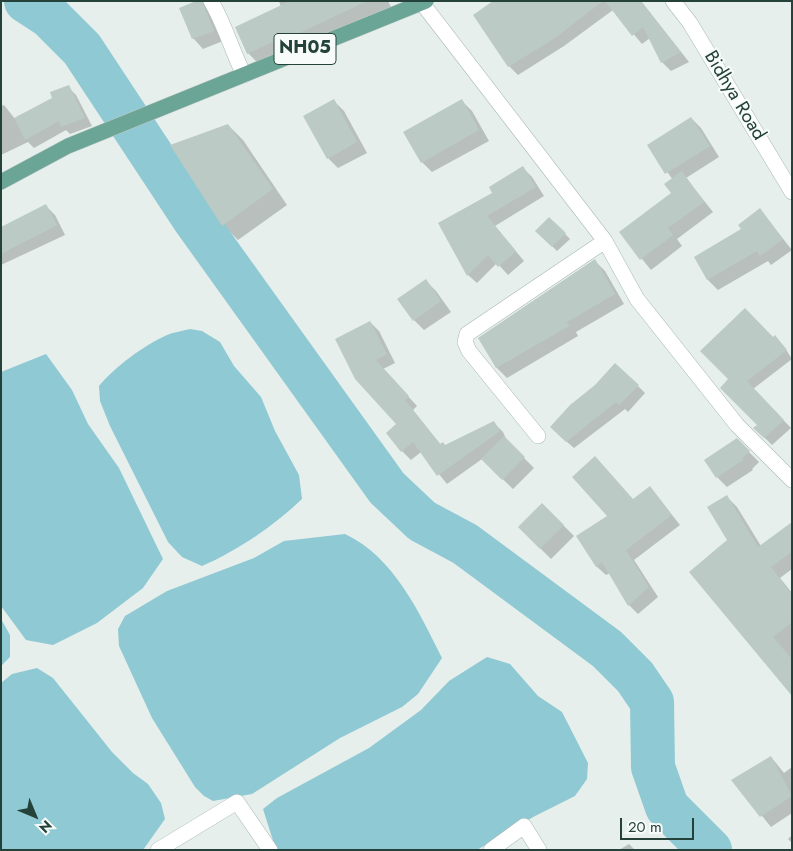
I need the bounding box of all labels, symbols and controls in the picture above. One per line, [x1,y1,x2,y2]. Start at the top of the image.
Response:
road number: NH05 [274,34,336,64]
street label: Bidhya Road [698,47,770,145]
north arrow [10,791,60,841]
scale bar [623,808,697,840]
text: N [35,816,57,838]
text: 20 m [628,816,662,838]

